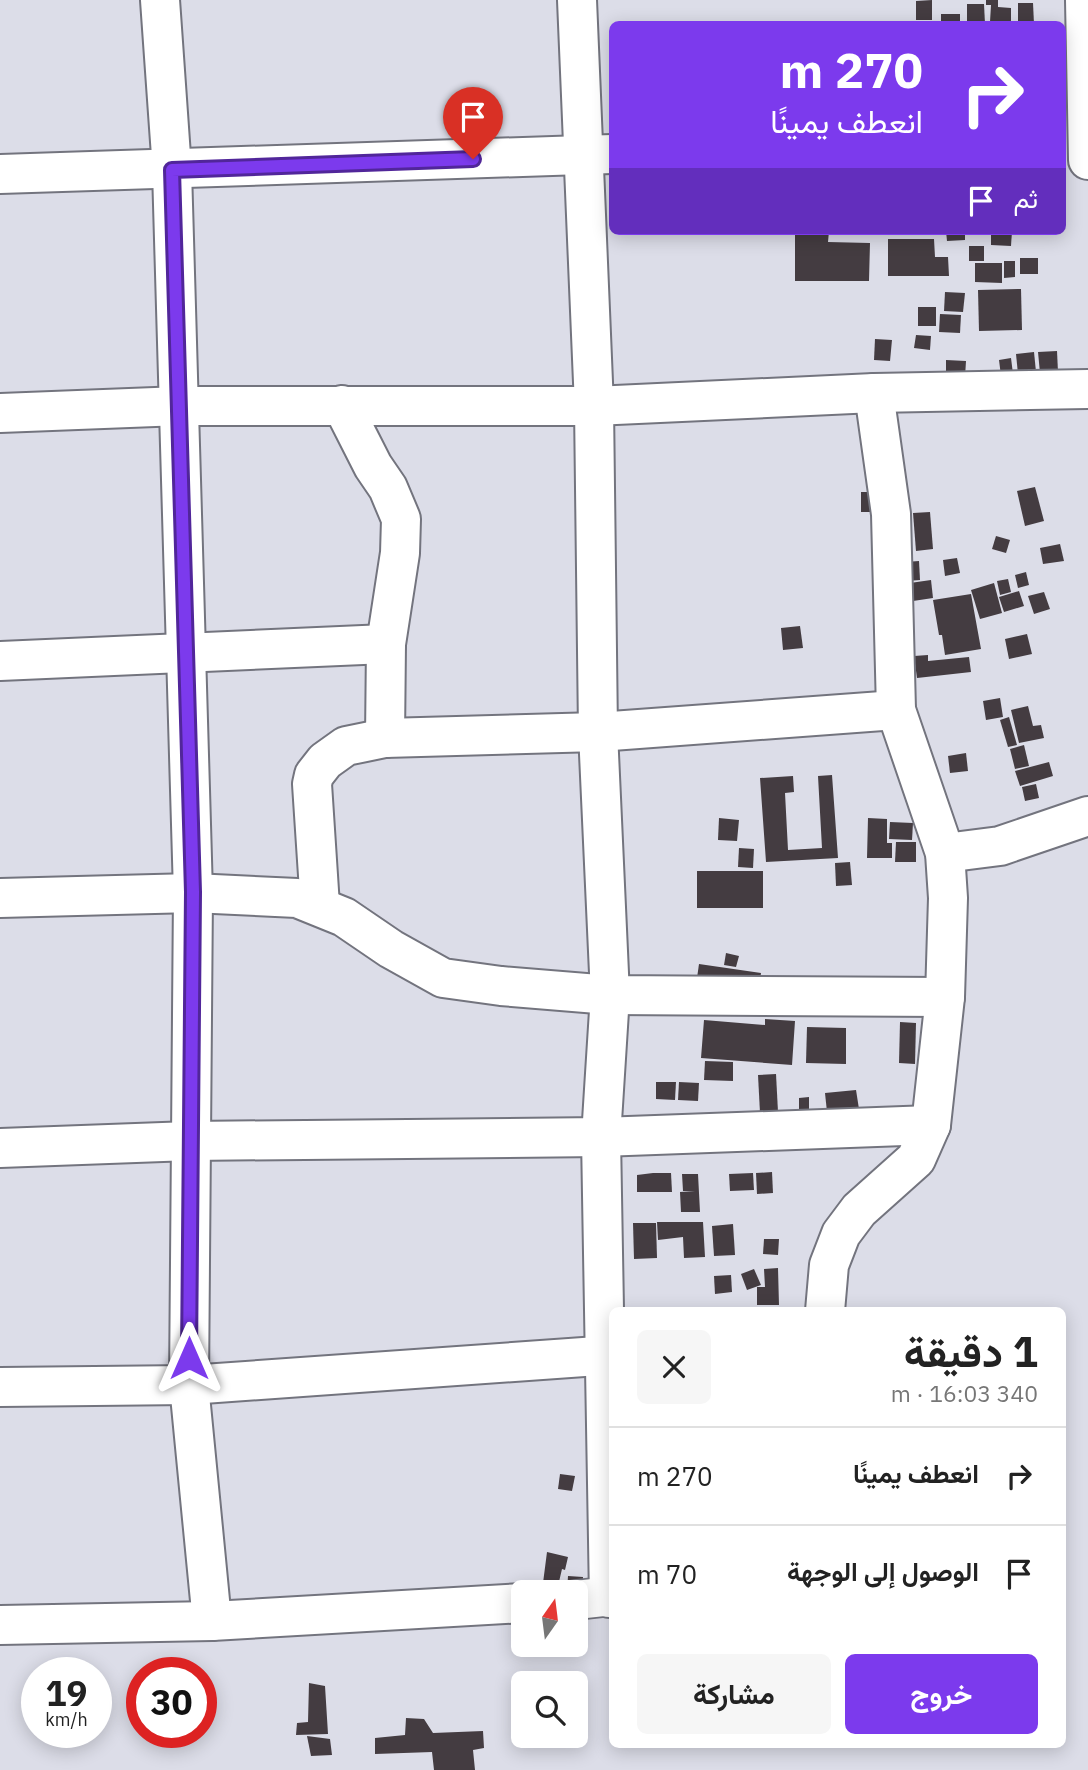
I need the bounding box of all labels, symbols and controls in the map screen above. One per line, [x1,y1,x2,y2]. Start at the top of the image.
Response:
text: 270 m [779,38,923,101]
icon: right [947,49,1038,140]
pin [443,87,503,159]
icon: arrive [454,98,492,136]
text: انعطف يمينًا [770,100,923,142]
text: ثم [1014,181,1038,215]
icon: arrive [962,182,1000,220]
position arrow [152,1321,226,1395]
text: 1 دقيقة [904,1324,1038,1379]
button: close [637,1330,711,1404]
text: 340 m · 16:03 [891,1378,1038,1408]
text: انعطف يمينًا [853,1456,979,1490]
icon: right [1000,1457,1038,1495]
text: 270 m [637,1459,713,1493]
text: الوصول إلى الوجهة [787,1554,979,1588]
icon: arrive [1000,1555,1038,1593]
text: 70 m [637,1557,697,1591]
north arrow [511,1580,588,1657]
map controls [511,1580,588,1748]
button: مشاركة [637,1654,831,1734]
button: خروج [845,1654,1038,1734]
speed limit sign: 30 [126,1657,217,1748]
text: 19 [45,1670,88,1716]
button: search [511,1671,588,1748]
text: km/h [45,1708,88,1731]

